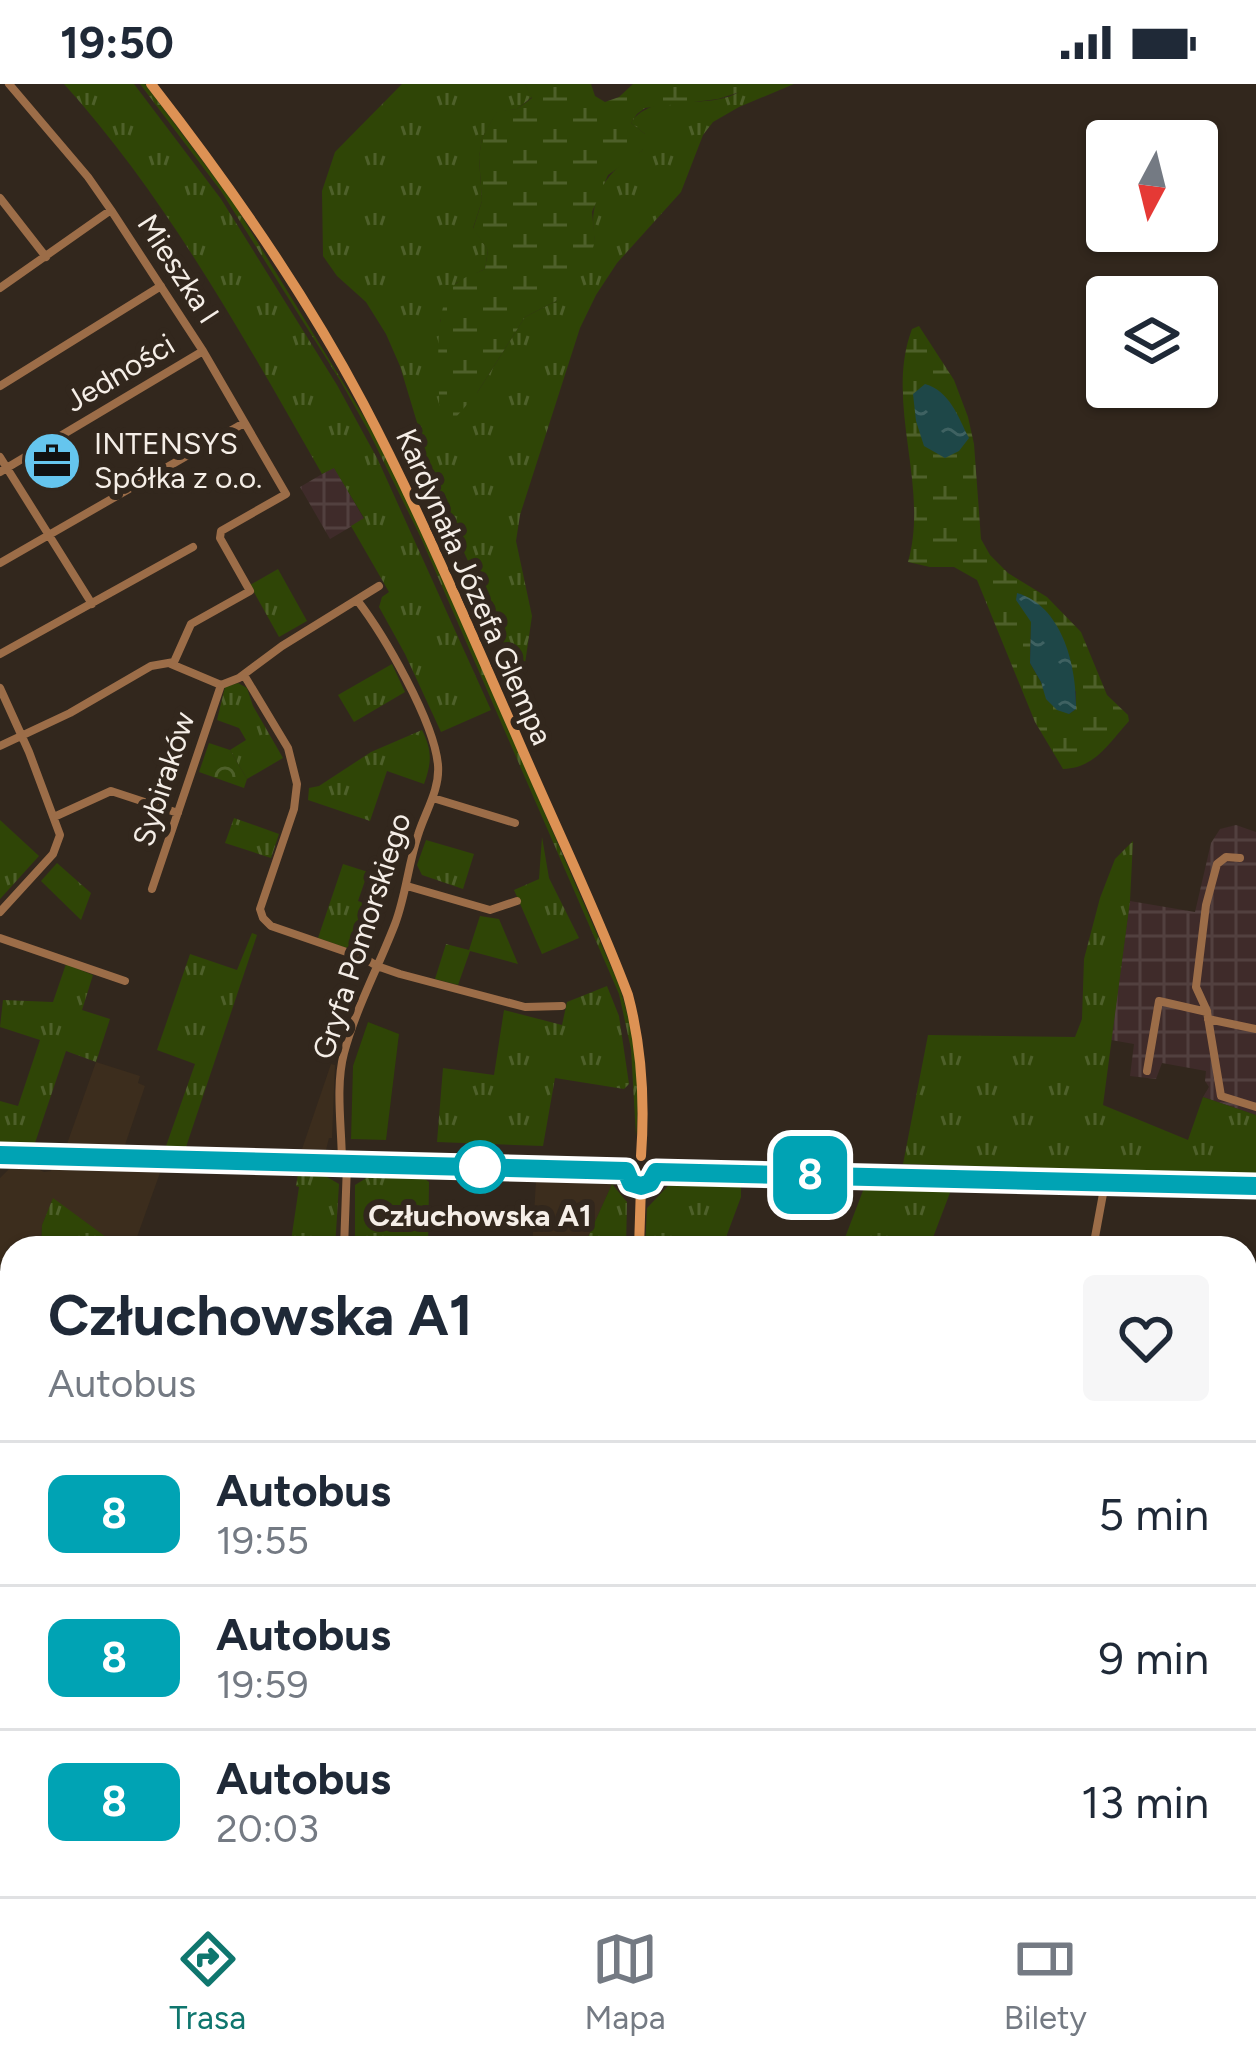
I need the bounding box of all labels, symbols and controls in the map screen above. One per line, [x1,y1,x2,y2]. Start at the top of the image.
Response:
text: 19:50 [60,15,174,69]
north arrow [1086,120,1218,252]
map controls [1086,120,1218,408]
street label: Mieszka I [130,207,227,330]
button: layers [1086,276,1218,408]
street label: Jedności [58,326,181,420]
street label: Kardynała Józefa Glempa [388,423,561,751]
place label: INTENSYS Spółka z o.o. [94,425,262,496]
office icon: INTENSYS Spółka z o.o. [21,430,83,492]
street label: Sybiraków [124,707,203,851]
street label: Gryfa Pomorskiego [304,808,419,1064]
line badge: 8 [771,1136,849,1214]
marker: Człuchowska A1 [455,1142,505,1192]
text: 8 [797,1149,823,1200]
place label: Człuchowska A1 [368,1197,592,1234]
button: heart [1083,1275,1209,1401]
text: Człuchowska A1 [48,1281,473,1349]
text: Autobus [48,1360,196,1407]
text: Autobus [216,1463,391,1517]
text: 5 min [1098,1487,1209,1541]
text: 8 [101,1488,127,1539]
text: 19:55 [216,1517,309,1564]
text: Autobus [216,1607,391,1661]
text: 9 min [1099,1631,1209,1685]
text: 8 [101,1632,127,1683]
text: 19:59 [216,1661,309,1708]
text: Autobus [216,1751,391,1805]
text: 13 min [1081,1775,1209,1829]
text: 8 [101,1776,127,1827]
text: 20:03 [216,1805,319,1852]
tab: Trasa [169,1926,246,2037]
tab: Mapa [584,1926,666,2037]
tab: Bilety [1004,1926,1087,2037]

